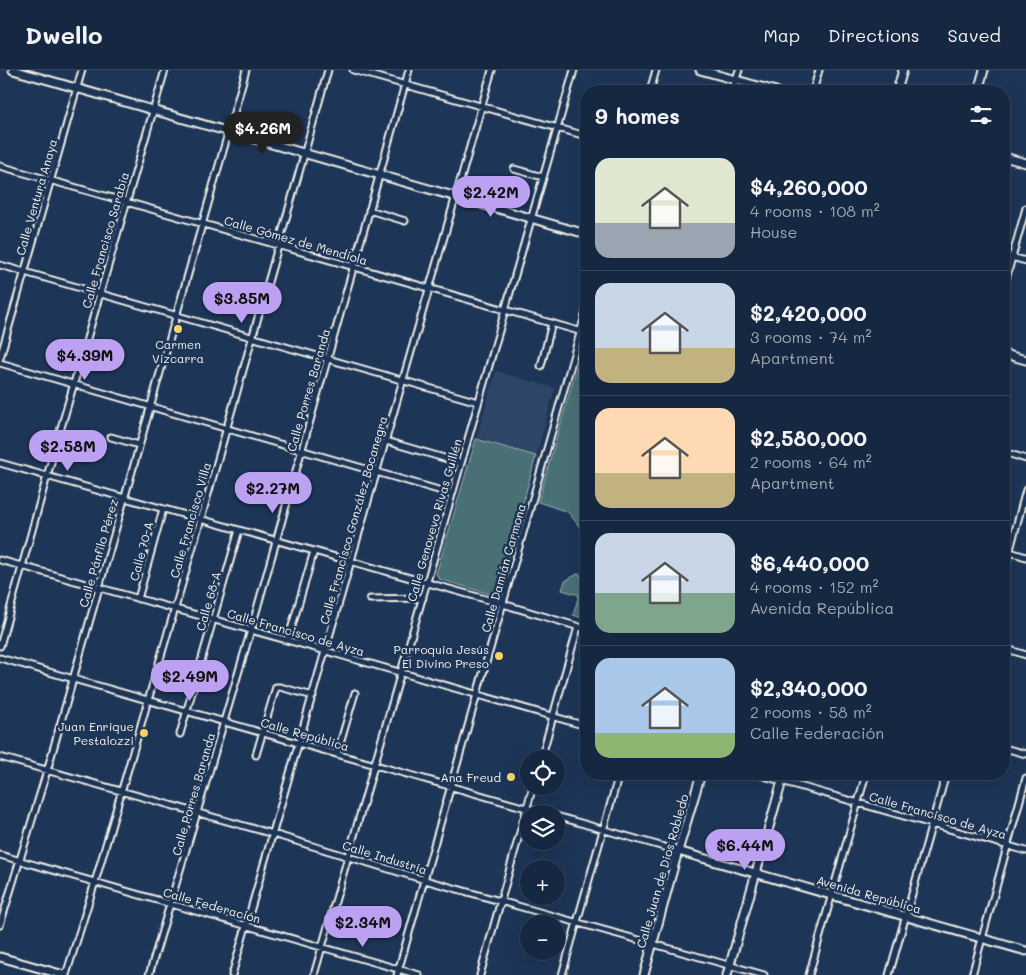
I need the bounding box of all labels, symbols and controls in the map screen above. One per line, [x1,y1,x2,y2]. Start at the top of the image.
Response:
text: Dwello [25,19,103,50]
text: Map [763,23,800,47]
text: Directions [828,23,920,47]
text: Saved [948,23,1001,47]
icon: filters [967,101,995,129]
text: 9 homes [595,102,680,129]
pin: $4.26M [222,112,304,154]
text: $4.26M [235,117,291,138]
street label: Calle Ventura Anaya [12,137,60,257]
street label: Calle Francisco Sarabia [78,170,132,310]
text: $4,260,000 [750,173,868,200]
pin: $2.42M [450,176,532,218]
icon: home [635,178,695,238]
text: $2.42M [463,181,519,202]
text: 4 rooms · 108 m² [750,200,880,221]
street label: Calle Gómez de Mendiola [223,212,369,268]
text: House [750,221,797,242]
pin: $3.85M [201,282,283,324]
text: $3.85M [214,287,270,308]
text: $2,420,000 [750,299,867,326]
icon: home [635,303,695,363]
marker: Carmen Vizcarra [172,323,184,335]
text: 3 rooms · 74 m² [750,326,871,347]
street label: Calle Porres Baranda [283,327,333,453]
place label: Carmen Vizcarra [152,336,204,366]
pin: $4.39M [44,338,126,381]
text: $4.39M [56,344,114,365]
text: Apartment [750,347,835,368]
street label: Calle Francisco González Bocanegra [316,414,390,626]
text: $2,580,000 [750,424,867,451]
icon: home [635,428,695,488]
pin: $2.58M [27,430,109,472]
text: $2.58M [40,435,96,456]
street label: Calle Genovevo Rivas Guillén [403,437,465,603]
text: 2 rooms · 64 m² [750,451,872,472]
street label: Calle Francisco Villa [166,460,214,580]
pin: $2.27M [232,472,314,514]
text: Apartment [750,472,835,493]
text: $2.27M [246,477,300,498]
street label: Calle Pánfilo Pérez [75,497,121,609]
street label: Calle Damián Carmona [477,502,529,634]
street label: Calle 70-A [125,520,157,582]
text: $6,440,000 [750,549,869,576]
icon: home [635,553,695,613]
street label: Calle 68-A [192,569,224,633]
text: 4 rooms · 152 m² [750,576,879,597]
text: Avenida República [750,597,894,618]
street label: Calle Francisco de Ayza [225,605,367,659]
place label: Parroquia Jesús El Divino Preso [394,641,489,671]
marker: Parroquia Jesús El Divino Preso [493,650,505,662]
pin: $2.49M [149,660,231,702]
text: $2.49M [162,665,218,686]
text: $2,340,000 [750,674,868,701]
icon: home [635,678,695,738]
text: 2 rooms · 58 m² [750,701,872,722]
street label: Calle República [259,714,351,754]
place label: Juan Enrique Pestalozzi [58,718,134,748]
text: Calle Federación [750,722,884,743]
marker: Juan Enrique Pestalozzi [138,727,150,739]
street label: Calle Porres Baranda [168,731,218,857]
map controls [520,750,565,960]
button: locate [520,750,565,795]
place label: Ana Freud [440,769,501,785]
marker: Ana Freud [505,771,517,783]
street label: Calle Francisco de Ayza [867,788,1009,842]
street label: Calle Juan de Dios Robledo [632,792,692,950]
button: layers [520,805,565,850]
pin: $6.44M [704,828,786,871]
text: $6.44M [716,834,774,855]
street label: Calle Industria [341,837,429,877]
button: + [520,860,565,905]
street label: Avenida República [815,871,923,917]
street label: Calle Federación [161,883,263,927]
pin: $2.34M [322,906,404,948]
text: $2.34M [335,911,391,932]
button: − [520,915,565,960]

